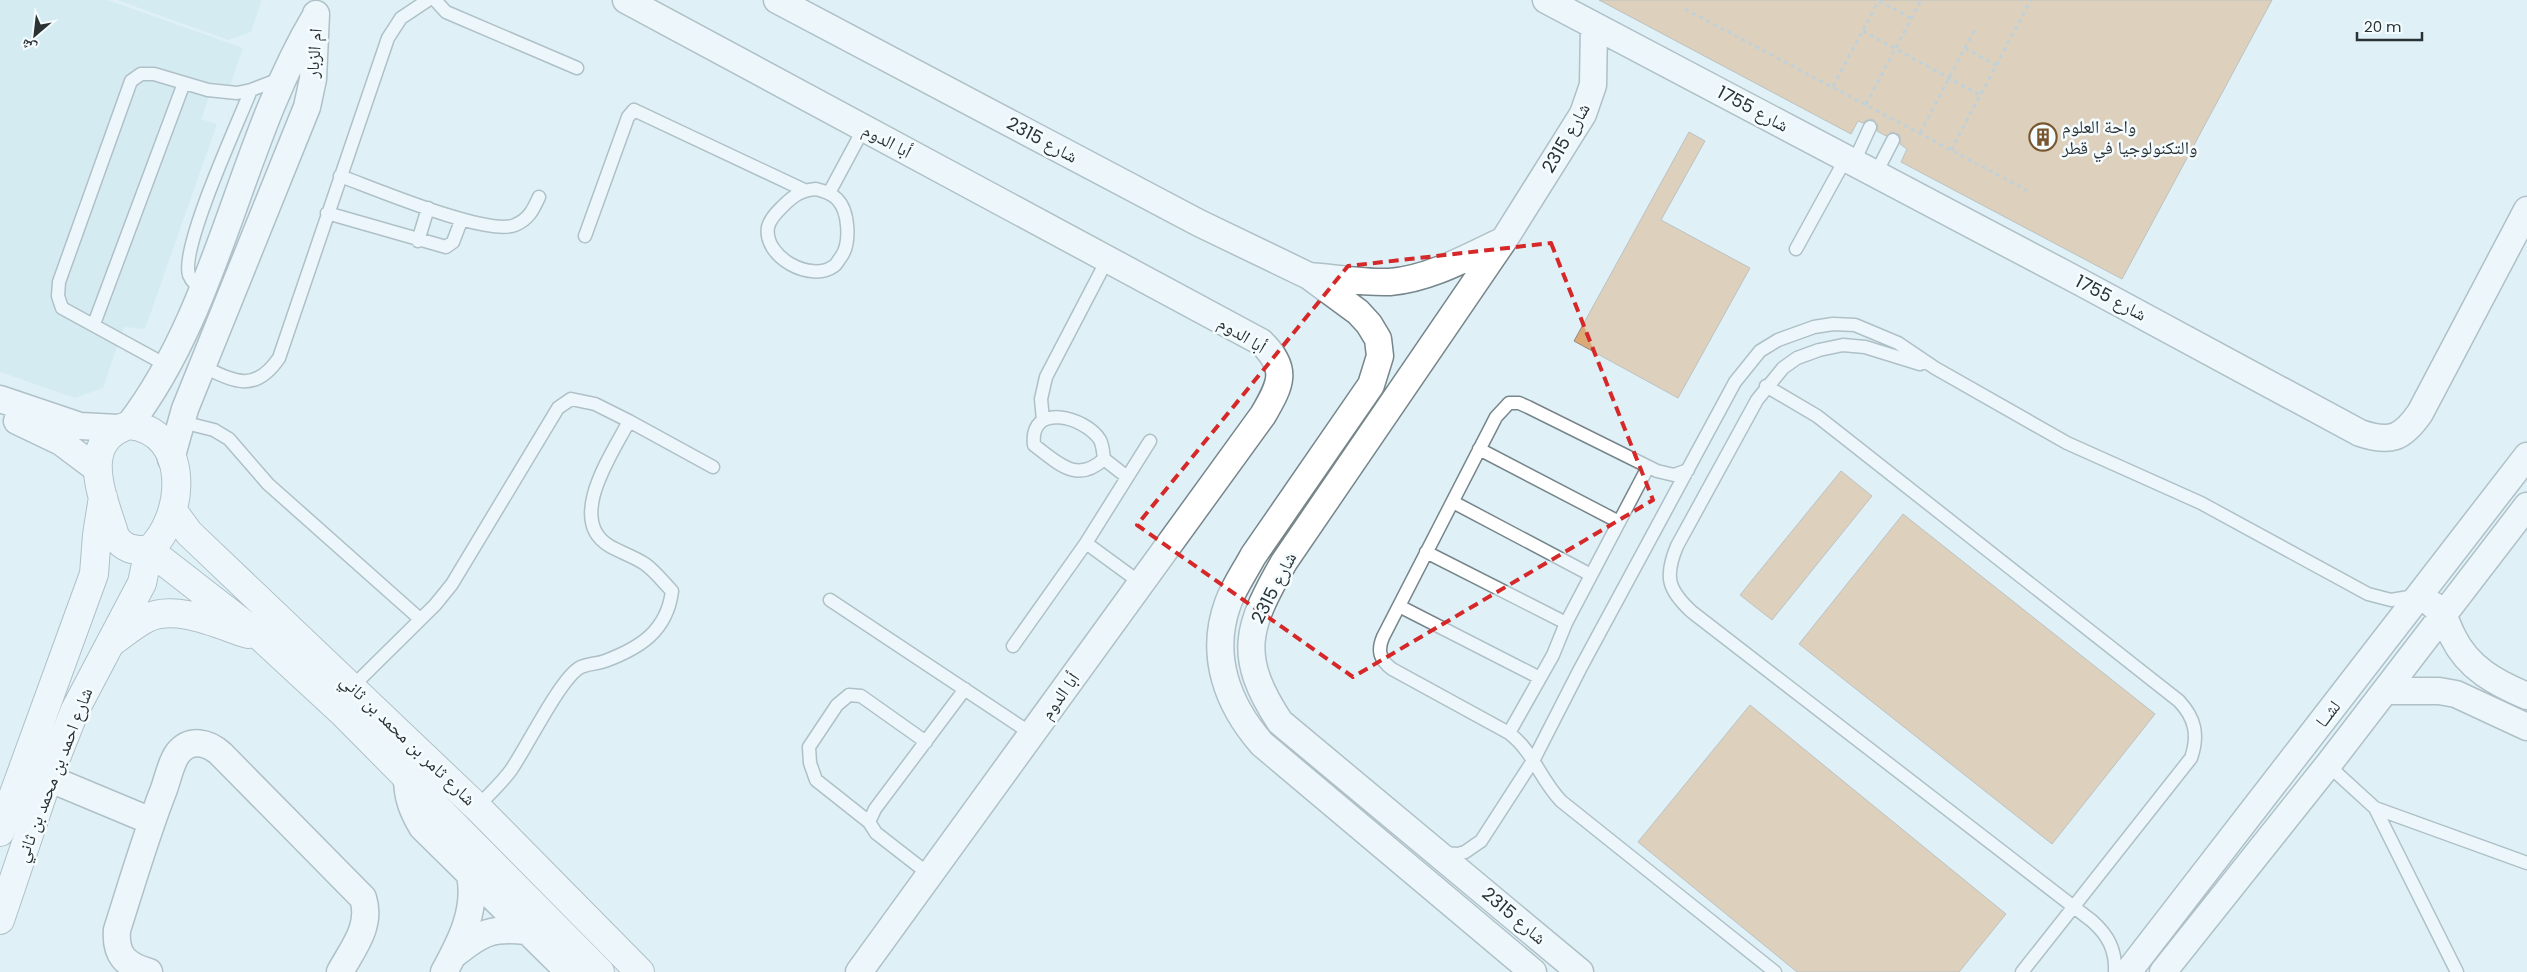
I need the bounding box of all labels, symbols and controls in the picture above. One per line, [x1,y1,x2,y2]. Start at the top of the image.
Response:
north arrow [10,10,60,60]
scale bar [2357,10,2422,42]
text: 20 m [2364,16,2402,37]
street label: ام الزبار [299,27,328,80]
text: ش [18,34,40,59]
street label: شارع 1755 [1713,79,1793,138]
street label: شارع 2315 [1535,98,1596,177]
street label: شارع 2315 [1002,110,1082,169]
place label: واحة العلوم والتكنولوجيا في قطر [2061,114,2197,163]
street label: أبا الدوم [858,117,916,164]
building icon: واحة العلوم والتكنولوجيا في قطر [2028,122,2058,152]
street label: شارع 1755 [2071,268,2151,327]
street label: أبا الدوم [1213,310,1271,359]
street label: شارع 2315 [1245,548,1302,628]
street label: أبا الدوم [1034,667,1085,724]
street label: شارع ثامر بن محمد بن ثاني [333,668,482,813]
street label: شارع احمد بن محمد بن ثاني [9,684,101,867]
street label: لشــا [2309,695,2346,732]
street label: شارع 2315 [1477,881,1552,950]

